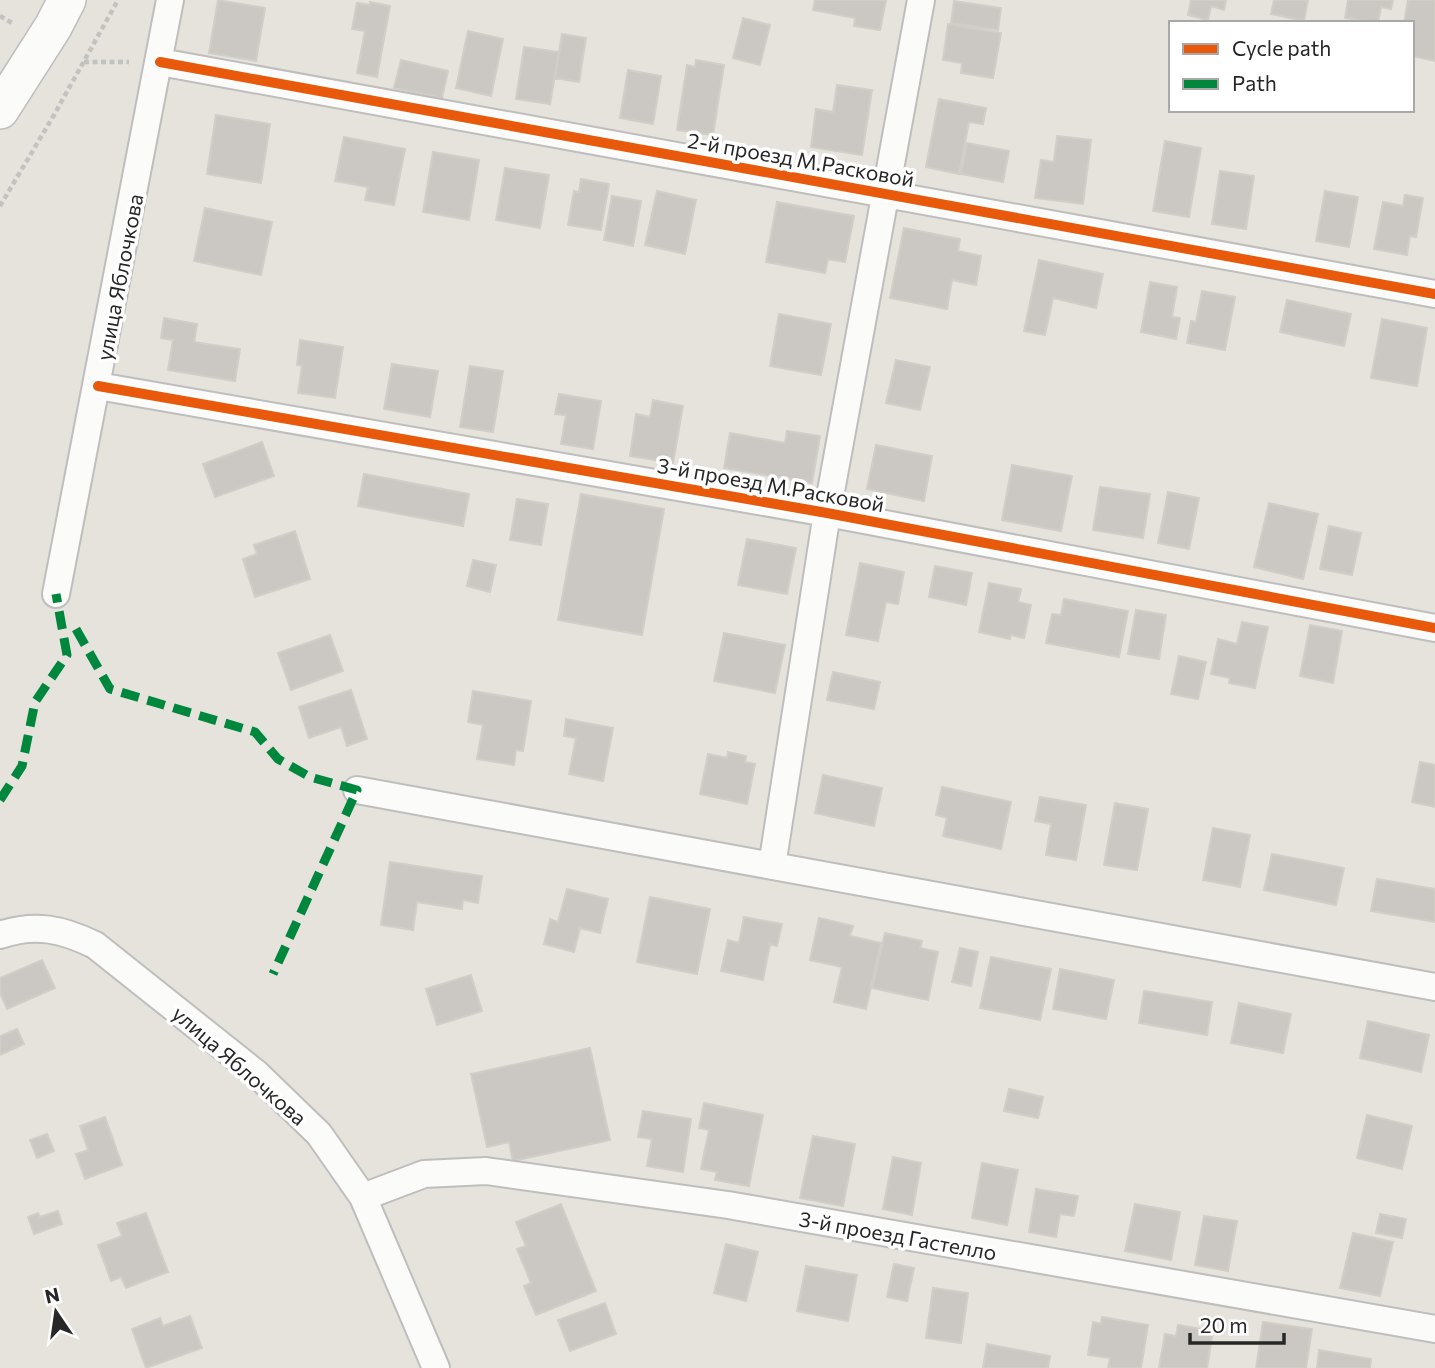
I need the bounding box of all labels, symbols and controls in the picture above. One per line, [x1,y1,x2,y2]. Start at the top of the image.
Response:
legend [1169,21,1414,112]
text: Cycle path [1232,35,1331,60]
text: Path [1232,70,1277,95]
street label: 2-й проезд М.Расковой [686,127,916,191]
street label: улица Яблочкова [91,192,147,362]
street label: 3-й проезд М.Расковой [656,452,886,516]
street label: улица Яблочкова [168,1000,312,1130]
street label: 3-й проезд Гастелло [797,1205,999,1265]
north arrow [21,1277,91,1347]
text: N [43,1282,62,1308]
scale bar [1190,1302,1284,1346]
text: 20 m [1200,1312,1248,1337]

